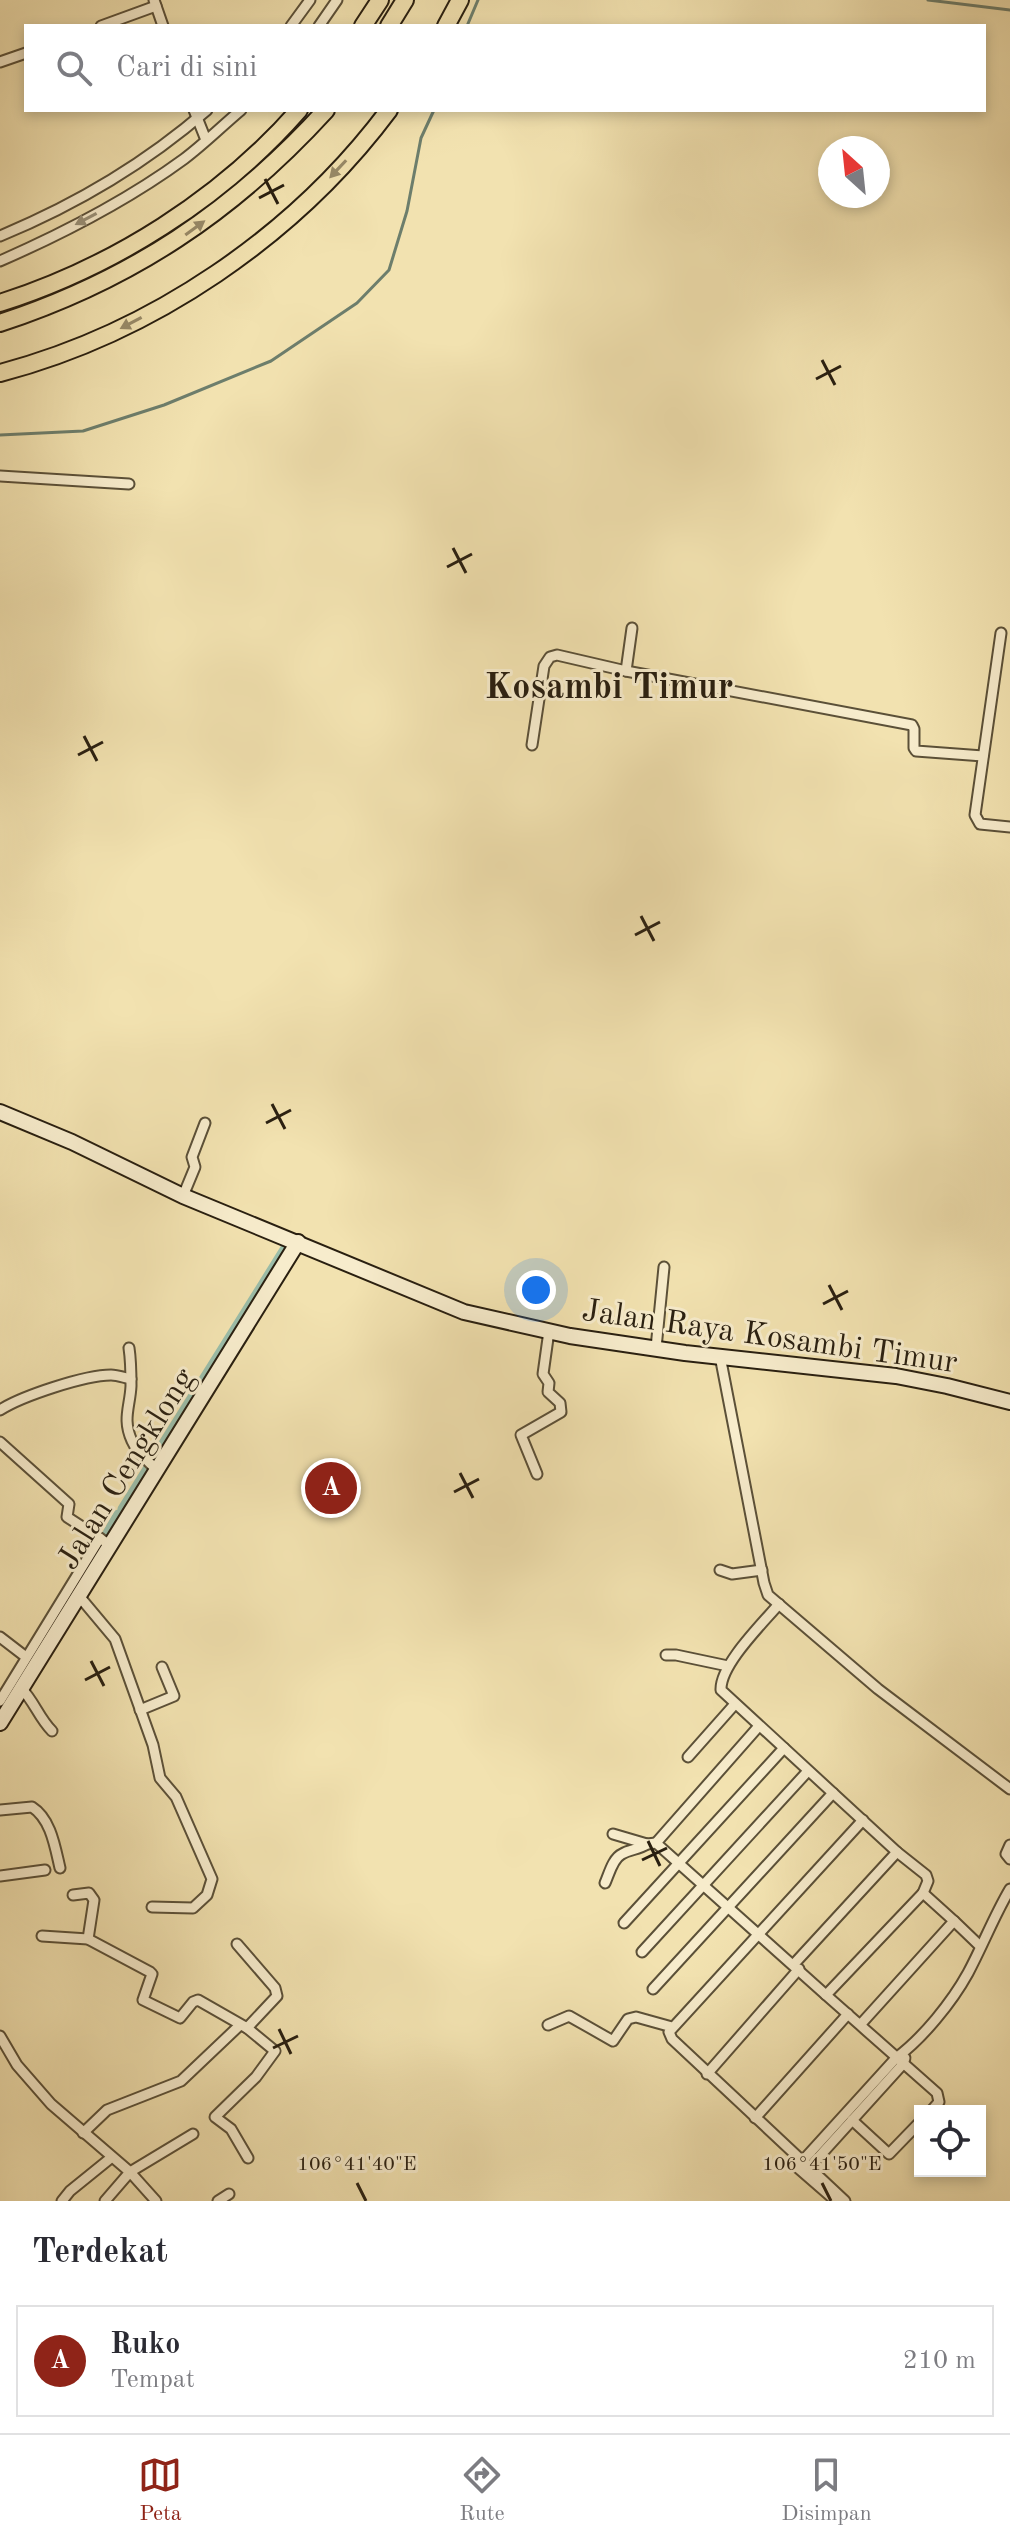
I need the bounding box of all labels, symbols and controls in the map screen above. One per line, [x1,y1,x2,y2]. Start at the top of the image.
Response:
search box [24,24,986,112]
icon: search [52,46,96,90]
text: Cari di sini [116,53,257,83]
north arrow [818,136,890,208]
one-way arrow [330,159,348,178]
one-way arrow [75,211,97,225]
one-way arrow [185,220,205,236]
one-way arrow [119,316,142,330]
district label: Kosambi Timur [485,671,733,707]
your location [516,1270,556,1310]
street label: Jalan Raya Kosambi Timur [580,1296,959,1380]
street label: Jalan Cengklong [53,1363,202,1576]
pin: A [305,1458,357,1518]
map controls [914,2105,986,2177]
button: locate [914,2105,986,2177]
text: 106°41'40"E [297,2155,417,2175]
text: 106°41'50"E [762,2155,882,2175]
text: Terdekat [32,2236,168,2270]
text: Ruko [110,2330,180,2360]
text: A [50,2348,70,2374]
text: 210 m [903,2348,976,2374]
text: Tempat [110,2367,195,2393]
tab: Peta [138,2453,182,2528]
tab: Rute [459,2453,505,2528]
tab: Disimpan [781,2453,872,2528]

